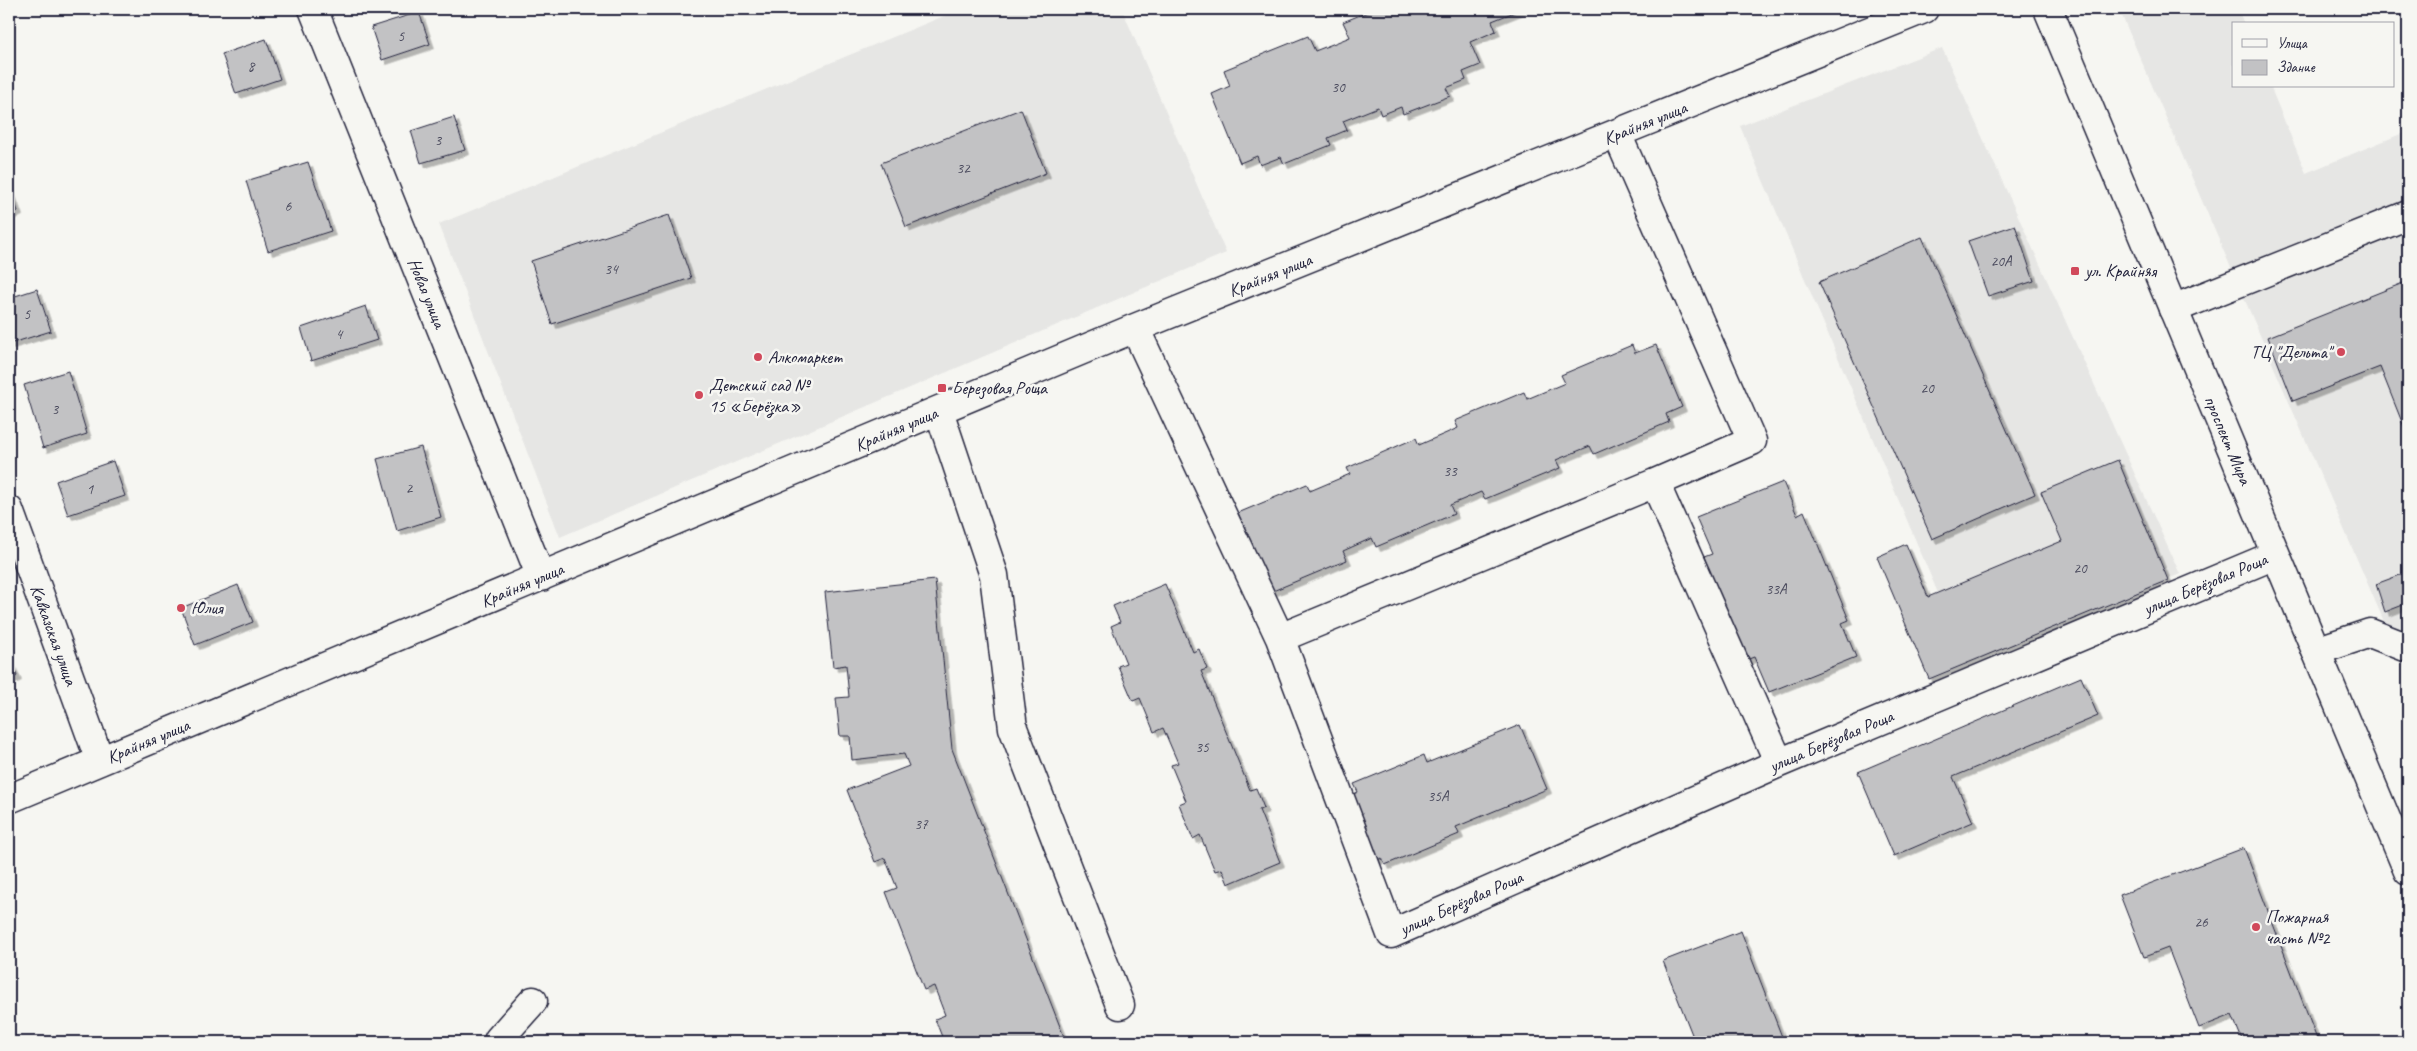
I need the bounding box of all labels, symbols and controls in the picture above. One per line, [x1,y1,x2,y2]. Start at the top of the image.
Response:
legend [2232,22,2394,88]
house number: 5 [398,27,406,46]
text: Улица [2277,34,2308,53]
house number: 8 [248,57,256,76]
text: Здание [2277,58,2316,77]
house number: 30 [1331,78,1346,97]
street label: Крайняя улица [1600,96,1691,150]
house number: 3 [435,131,443,150]
house number: 32 [956,159,971,178]
house number: 6 [285,197,293,216]
street label: Крайняя улица [1225,248,1316,302]
house number: 20А [1990,252,2013,271]
street label: Новая улица [403,255,452,333]
house number: 34 [604,260,619,279]
place label: ул. Крайняя [2084,260,2158,282]
marker: ул. Крайняя [2069,265,2081,277]
house number: 5 [24,305,32,324]
house number: 4 [336,325,344,344]
place label: ТЦ "Дельта" [2251,341,2335,363]
place label: Алкомаркет [768,346,843,368]
marker: ТЦ "Дельта" [2335,346,2347,358]
marker: Алкомаркет [752,351,764,363]
place label: Детский сад № 15 «Берёзка» [709,374,812,418]
place label: Березовая Роща [952,377,1048,400]
house number: 20 [1920,379,1935,398]
marker: Березовая Роща [936,382,948,394]
marker: Детский сад № 15 «Берёзка» [693,389,705,401]
street label: проспект Мира [2199,392,2257,489]
house number: 3 [52,400,60,419]
street label: Крайняя улица [851,401,942,456]
house number: 33 [1443,462,1458,481]
house number: 2 [406,479,414,498]
house number: 1 [87,480,95,499]
street label: улица Берёзовая Роща [2139,547,2272,621]
street label: Крайняя улица [477,557,568,612]
house number: 20 [2073,559,2088,578]
house number: 33А [1765,580,1788,599]
street label: Кавказская улица [26,582,83,689]
place label: Юлия [191,597,224,619]
marker: Юлия [175,602,187,614]
street label: улица Берёзовая Роща [1765,704,1898,778]
street label: Крайняя улица [103,713,194,768]
house number: 35 [1195,738,1210,757]
house number: 35А [1427,787,1450,806]
house number: 37 [914,815,929,834]
street label: улица Берёзовая Роща [1395,865,1528,941]
place label: Пожарная часть №2 [2266,906,2331,949]
house number: 26 [2194,913,2209,932]
marker: Пожарная часть №2 [2250,921,2262,933]

